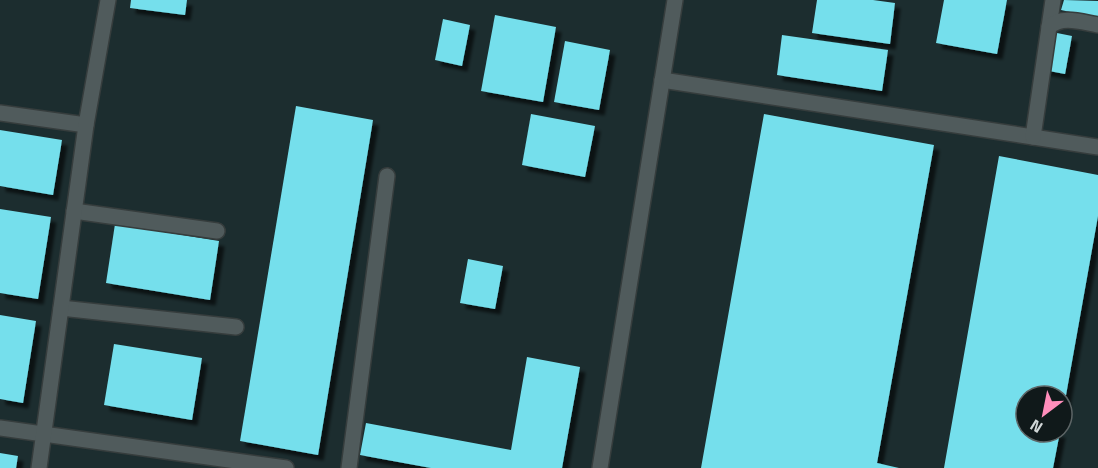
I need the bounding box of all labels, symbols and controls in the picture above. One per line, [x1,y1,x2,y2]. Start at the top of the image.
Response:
north arrow [1014,384,1074,444]
text: N [1025,414,1047,440]

